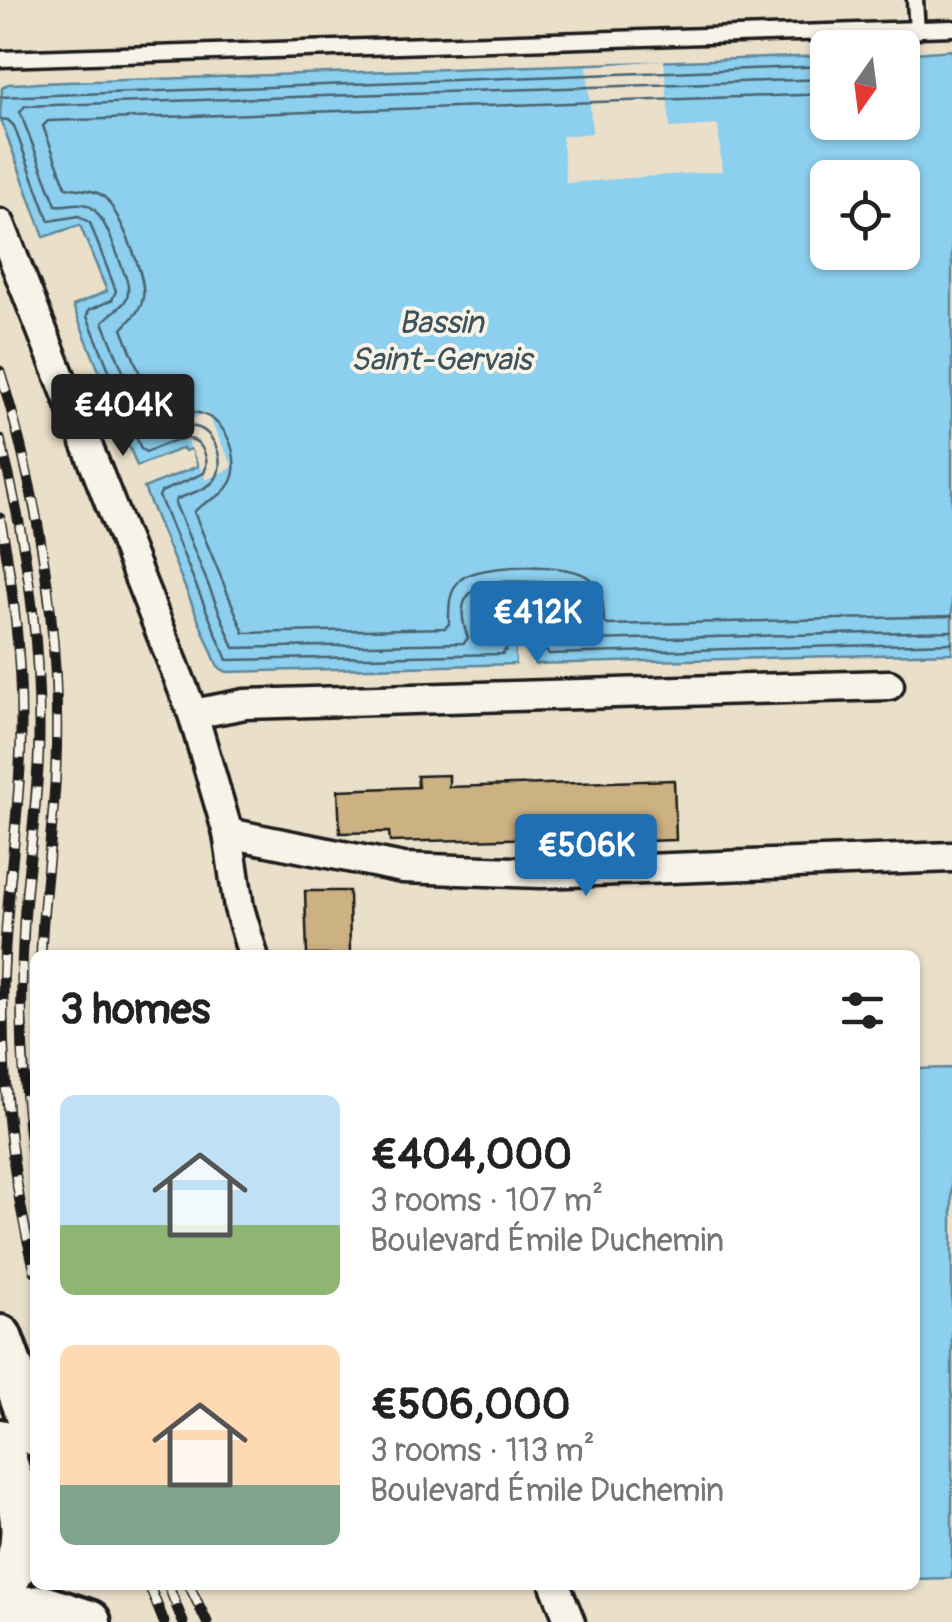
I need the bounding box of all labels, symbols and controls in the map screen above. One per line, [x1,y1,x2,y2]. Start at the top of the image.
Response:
north arrow [810,30,920,140]
map controls [810,30,920,270]
button: locate [810,160,920,270]
water label: Bassin Saint-Gervais [351,303,535,380]
pin: €404K [53,374,193,459]
text: €404K [73,386,173,426]
pin: €412K [467,581,607,666]
text: €412K [492,593,582,633]
pin: €506K [516,814,656,899]
text: €506K [537,826,635,866]
icon: filters [835,983,890,1038]
text: 3 homes [60,984,210,1036]
text: €404,000 [370,1129,572,1181]
icon: home [140,1135,260,1255]
text: 3 rooms · 107 m² [370,1181,603,1221]
text: Boulevard Émile Duchemin [370,1221,724,1261]
text: €506,000 [370,1379,570,1431]
icon: home [140,1385,260,1505]
text: 3 rooms · 113 m² [370,1431,595,1471]
text: Boulevard Émile Duchemin [370,1471,724,1511]

